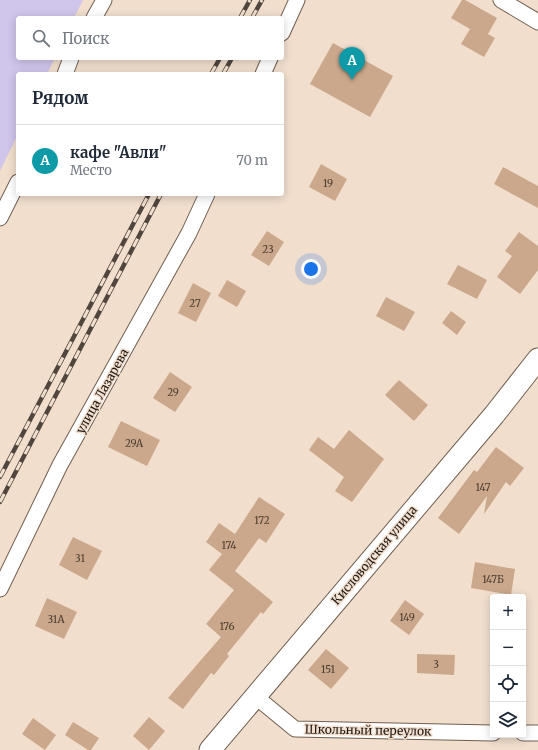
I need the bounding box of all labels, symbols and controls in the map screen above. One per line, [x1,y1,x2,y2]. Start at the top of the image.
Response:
search box [16,16,284,60]
icon: search [30,27,52,49]
text: Поиск [62,29,109,48]
pin: A [339,47,365,80]
text: Рядом [32,87,88,109]
text: кафе "Авли" [70,143,166,162]
text: A [40,152,50,169]
text: 70 m [237,152,268,169]
text: Место [70,162,112,179]
house number: 19 [323,177,333,190]
house number: 23 [262,243,274,256]
your location [301,259,321,279]
house number: 27 [189,297,201,310]
street label: улица Лазарева [72,345,132,436]
house number: 29 [167,386,179,399]
house number: 29А [125,437,144,450]
house number: 147 [476,481,491,494]
street label: Кисловодская улица [328,502,420,608]
house number: 172 [254,514,270,527]
house number: 174 [222,539,236,552]
house number: 31 [75,552,85,565]
house number: 147Б [482,573,504,586]
map controls [490,594,526,738]
button: + [490,594,526,630]
house number: 149 [399,611,415,624]
house number: 31А [47,613,65,626]
house number: 176 [219,620,235,633]
button: − [490,630,526,666]
house number: 3 [433,658,439,671]
house number: 151 [321,663,335,676]
button: locate [490,666,526,702]
button: layers [490,702,526,738]
street label: Школьный переулок [304,721,432,739]

